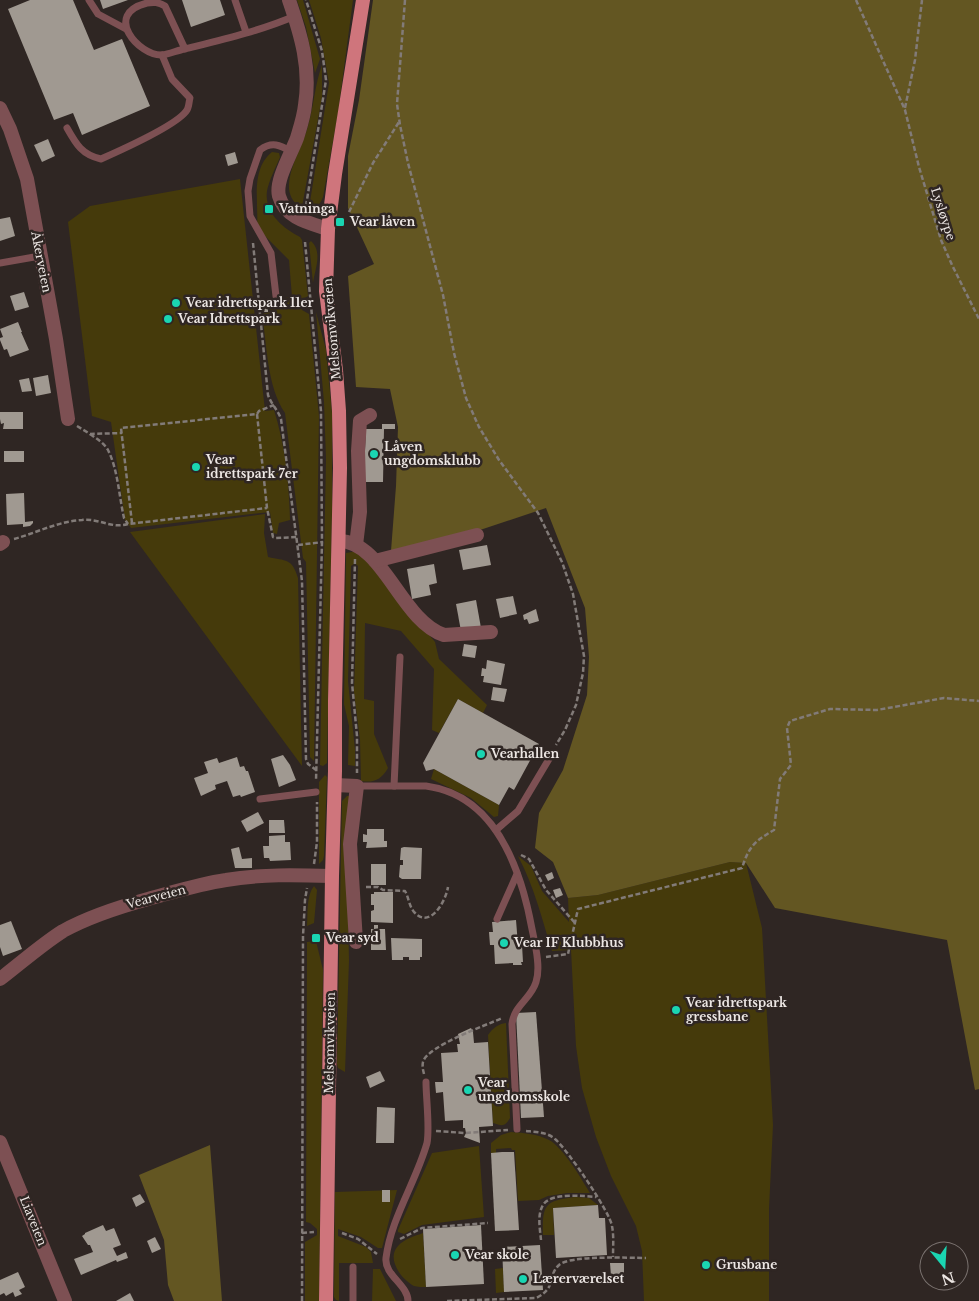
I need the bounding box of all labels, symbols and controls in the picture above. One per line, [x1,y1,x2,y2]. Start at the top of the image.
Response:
street label: Lysløype [928,185,959,242]
place label: Vatninga [278,201,335,216]
marker: Vatninga [263,203,275,215]
place label: Vear låven [349,214,416,229]
marker: Vear låven [334,216,346,228]
street label: Åkerveien [28,229,56,294]
street label: Melsomvikveien [320,278,343,380]
place label: Vear idrettspark 11er [185,295,314,310]
marker: Vear idrettspark 11er [170,297,182,309]
place label: Vear Idrettspark [177,311,281,326]
marker: Vear Idrettspark [162,313,174,325]
place label: Låven ungdomsklubb [384,439,481,468]
marker: Låven ungdomsklubb [368,448,380,460]
place label: Vear idrettspark 7er [205,452,298,481]
marker: Vear idrettspark 7er [190,461,202,473]
place label: Vearhallen [490,746,560,761]
marker: Vearhallen [475,748,487,760]
street label: Vearveien [124,881,187,912]
place label: Vear syd [325,930,379,945]
marker: Vear syd [310,932,322,944]
place label: Vear IF Klubbhus [513,935,624,950]
marker: Vear IF Klubbhus [498,937,510,949]
street label: Melsomvikveien [321,992,338,1094]
place label: Vear idrettspark gressbane [685,995,788,1024]
marker: Vear idrettspark gressbane [670,1004,682,1016]
place label: Vear ungdomsskole [477,1075,570,1104]
marker: Vear ungdomsskole [462,1084,474,1096]
street label: Liaveien [17,1194,50,1248]
north arrow [919,1241,969,1291]
place label: Vear skole [464,1247,529,1262]
marker: Vear skole [449,1249,461,1261]
place label: Grusbane [716,1257,777,1272]
marker: Grusbane [700,1259,712,1271]
text: N [939,1268,957,1289]
place label: Lærerværelset [533,1271,624,1286]
marker: Lærerværelset [517,1273,529,1285]

